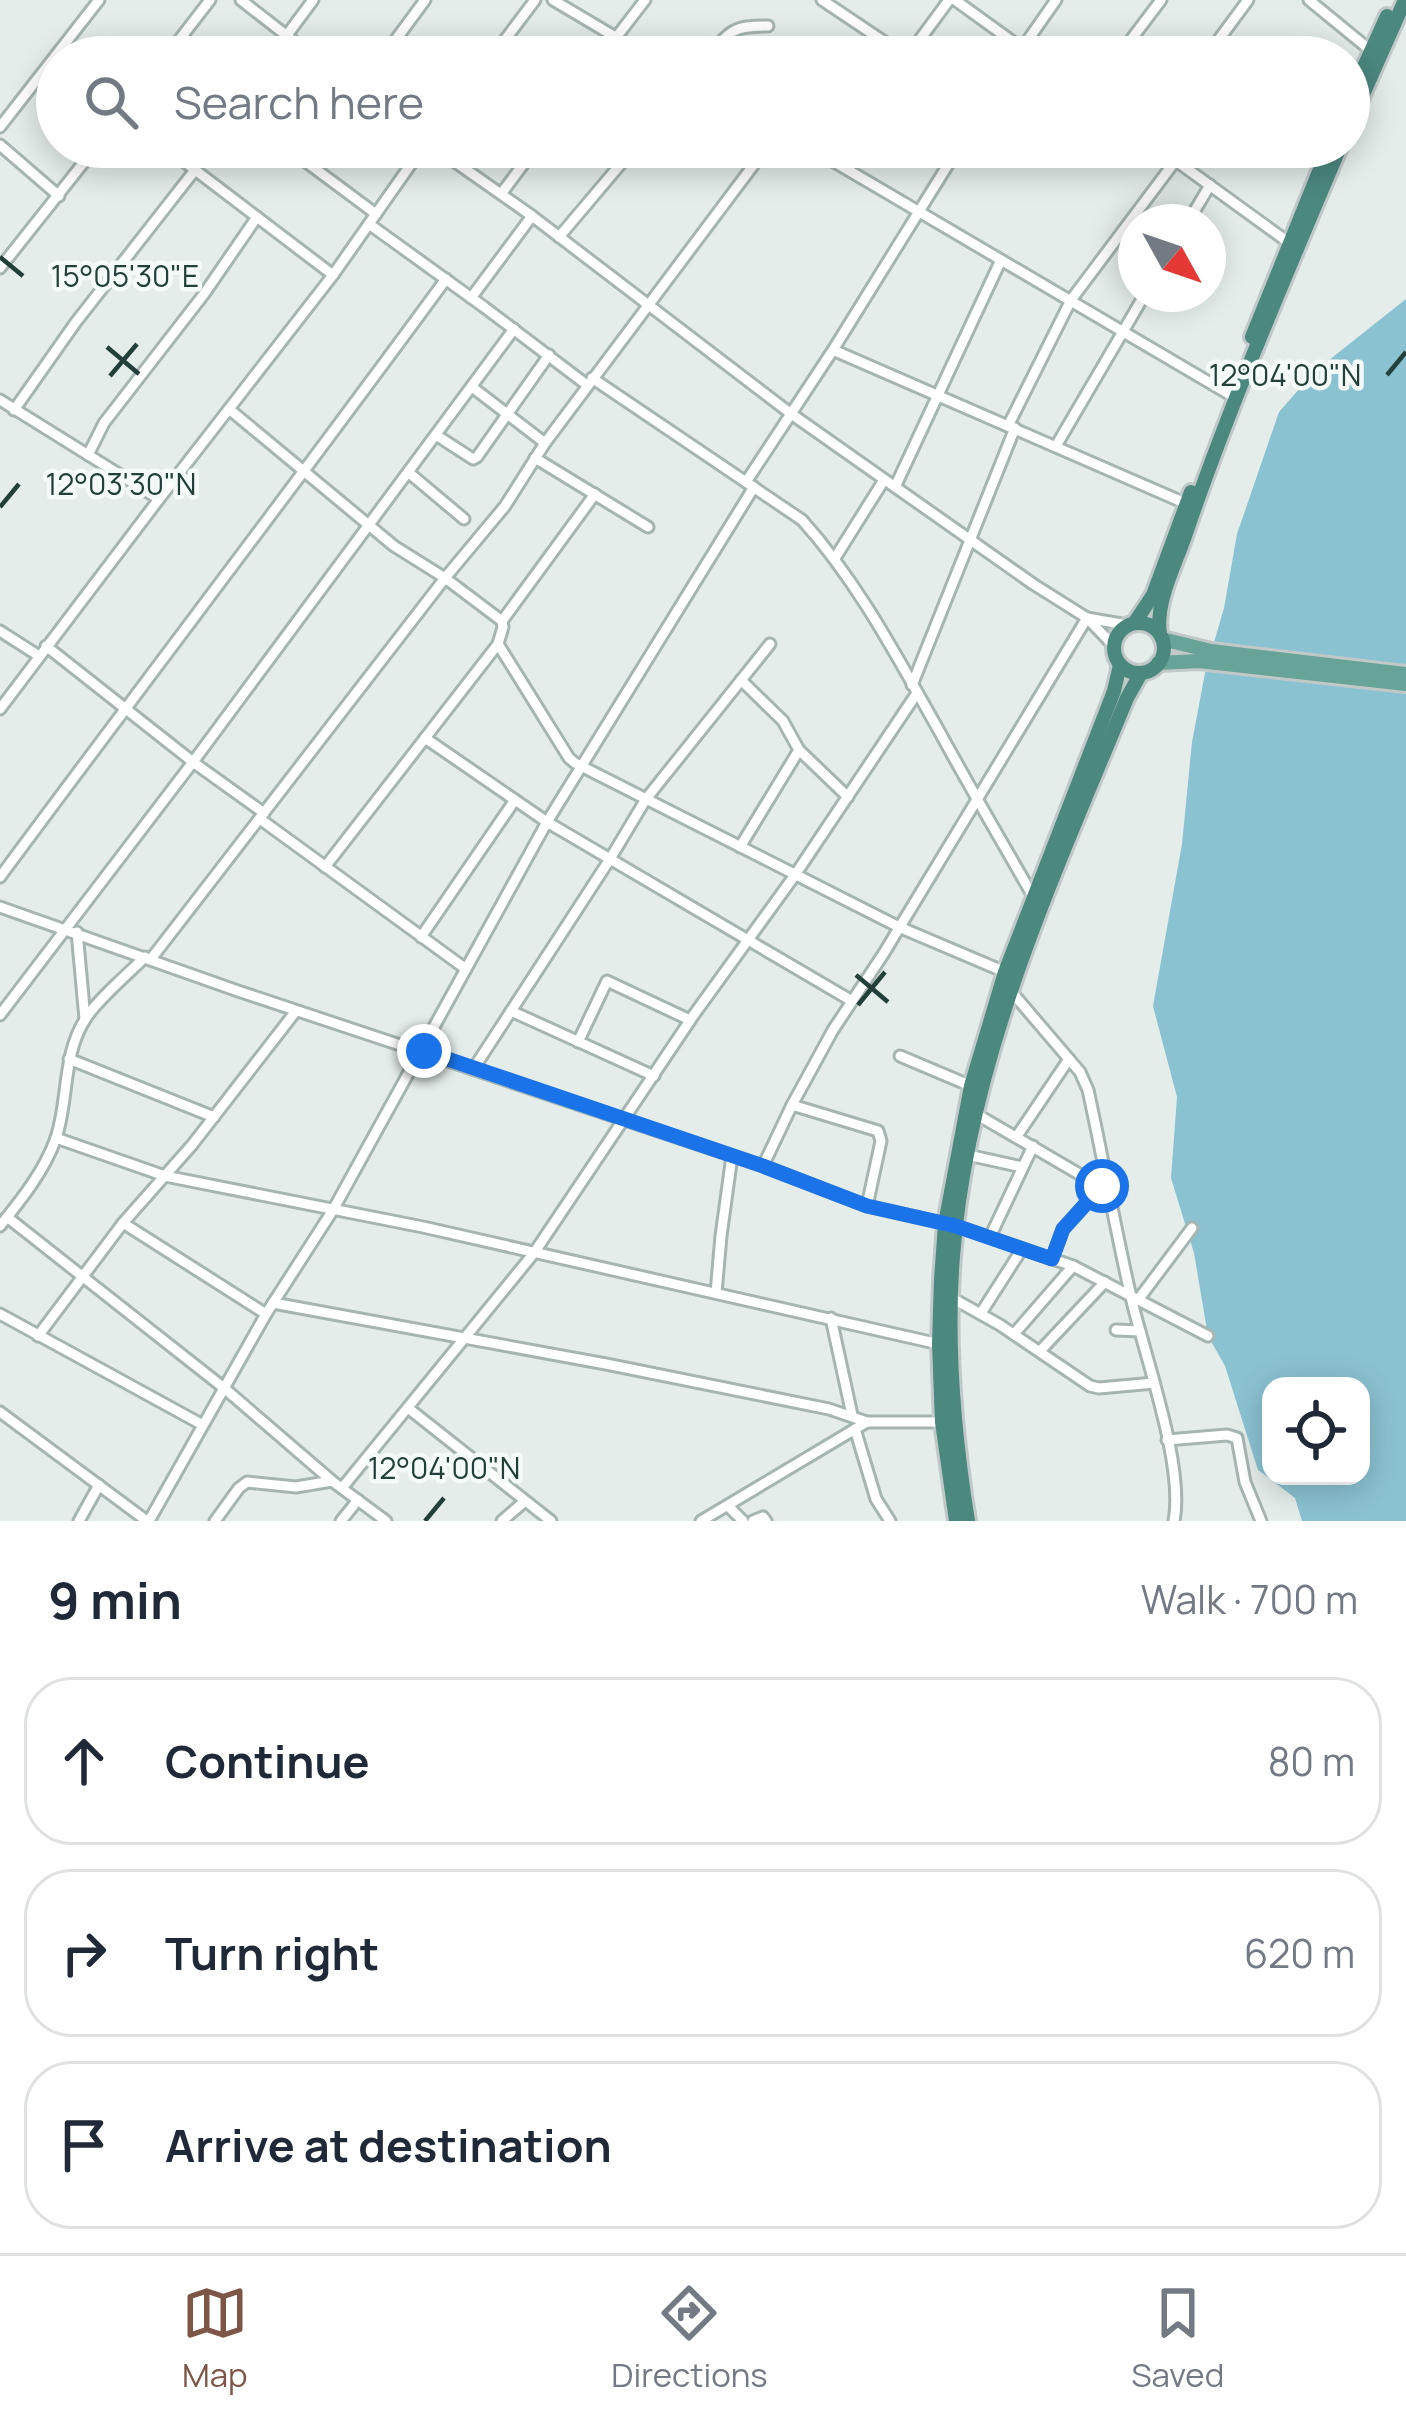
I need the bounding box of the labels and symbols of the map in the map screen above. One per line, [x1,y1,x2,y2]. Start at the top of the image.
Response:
north arrow [1118,204,1226,312]
text: 15°05'30"E [51,255,199,296]
text: 12°04'00"N [1209,354,1361,395]
text: 12°03'30"N [46,463,196,504]
route end [397,1024,451,1078]
route start [1075,1159,1129,1213]
text: 12°04'00"N [368,1447,520,1488]

